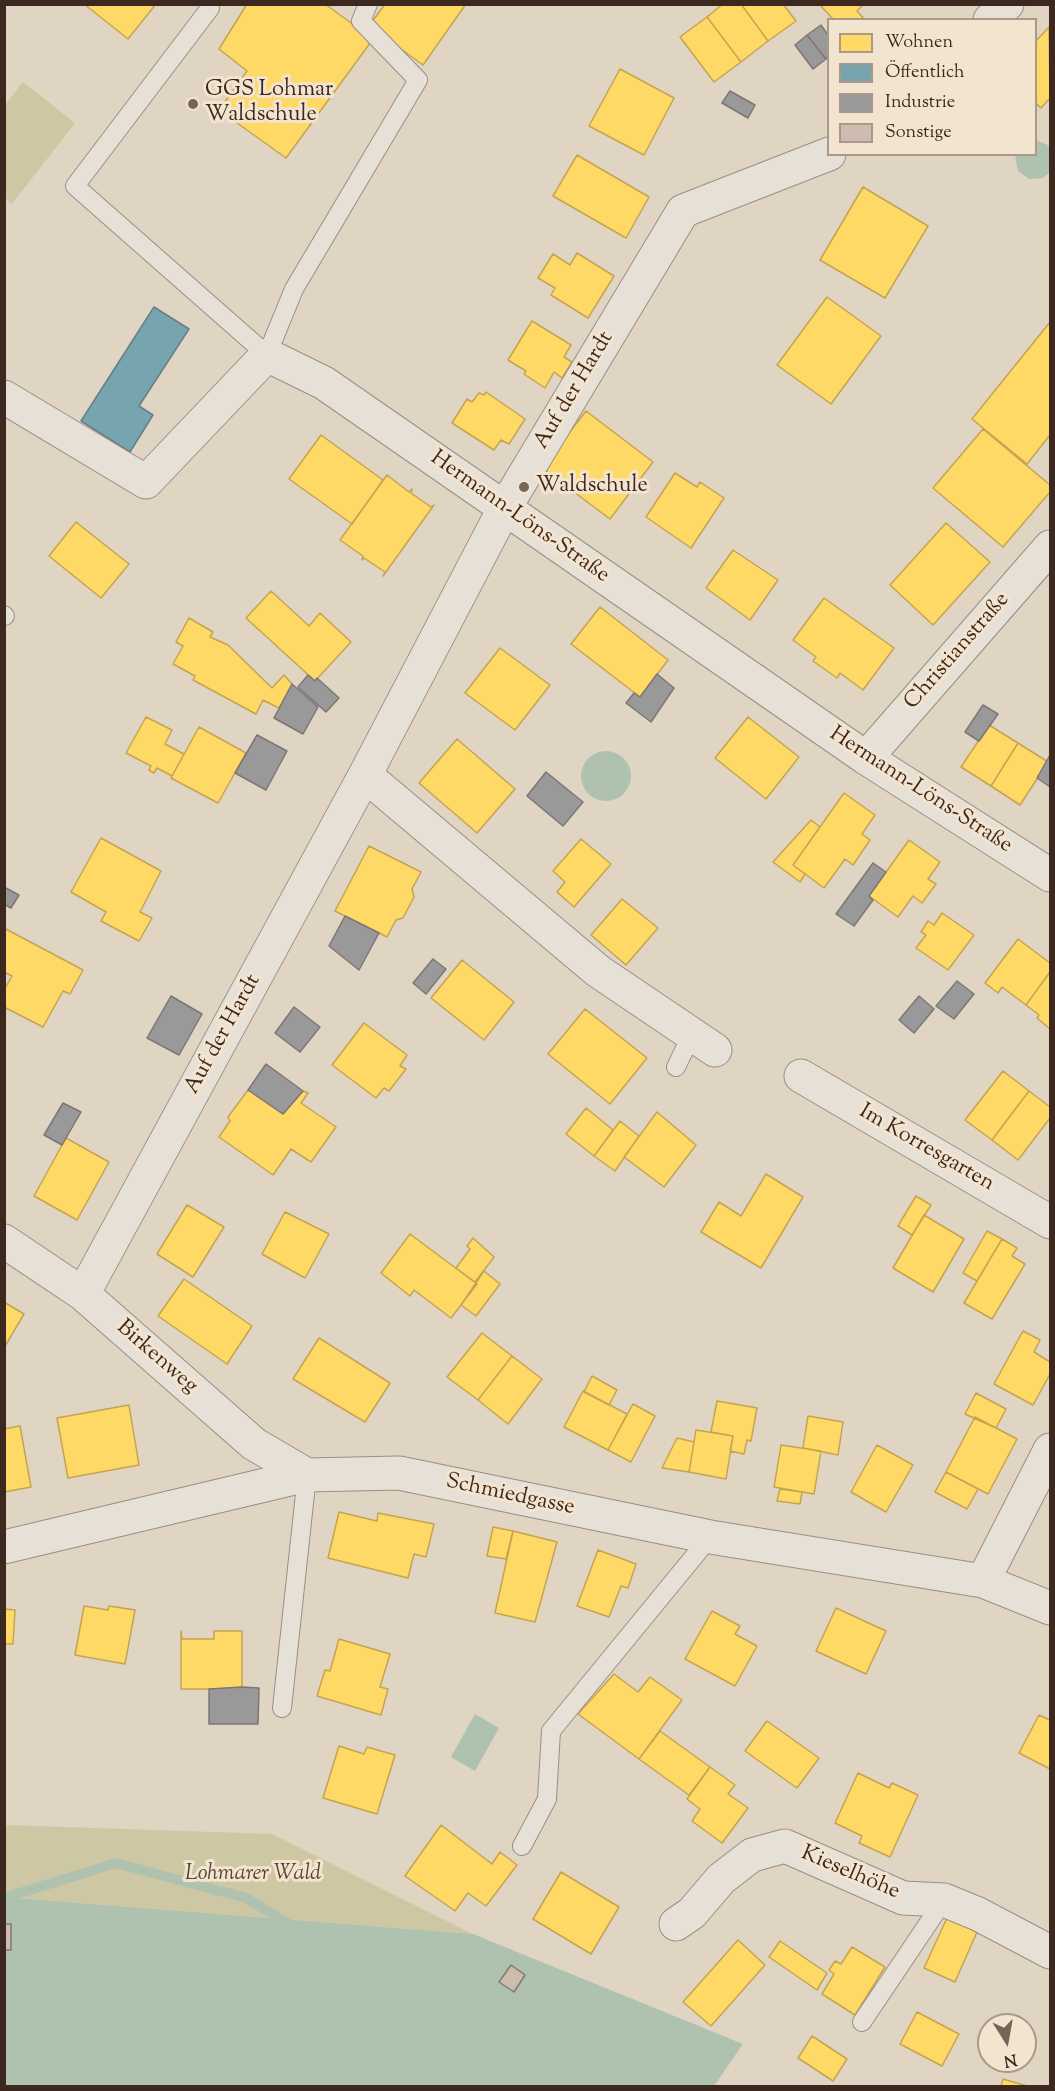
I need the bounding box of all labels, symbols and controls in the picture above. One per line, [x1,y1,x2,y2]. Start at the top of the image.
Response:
legend [827,18,1037,156]
text: Wohnen [885,30,953,56]
text: Öffentlich [885,60,965,86]
place label: GGS Lohmar Waldschule [205,78,333,130]
text: Industrie [885,90,955,116]
marker: GGS Lohmar Waldschule [186,97,200,111]
text: Sonstige [885,120,952,146]
street label: Auf der Hardt [530,327,620,455]
street label: Hermann-Löns-Straße [424,446,614,590]
place label: Waldschule [536,474,648,500]
marker: Waldschule [517,480,531,494]
street label: Christianstraße [900,588,1016,716]
street label: Hermann-Löns-Straße [824,722,1016,860]
street label: Auf der Hardt [180,971,268,1099]
street label: Im Korresgarten [854,1100,998,1198]
street label: Birkenweg [110,1316,202,1400]
street label: Schmiedgasse [443,1469,577,1523]
street label: Kieselhöhe [797,1841,903,1907]
park label: Lohmarer Wald [185,1862,321,1888]
north arrow [977,2013,1037,2073]
text: N [1002,2047,1019,2072]

